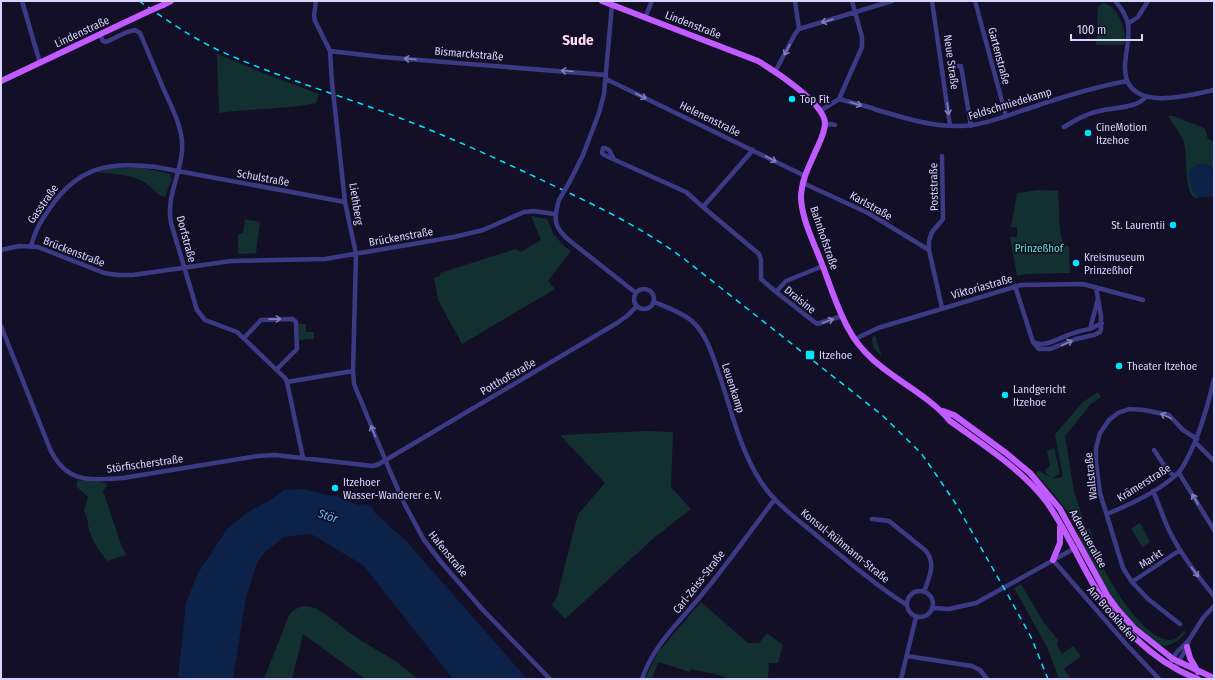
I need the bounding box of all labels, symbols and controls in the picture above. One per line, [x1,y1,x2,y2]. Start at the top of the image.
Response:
street label: Lindenstraße [663,8,723,42]
street label: Lindenstraße [52,14,112,50]
scale bar [1071,16,1142,42]
one-way arrow [821,18,834,25]
text: 100 m [1077,23,1106,37]
street label: Gartenstraße [985,26,1013,86]
district label: Sude [562,31,594,49]
street label: Neue Straße [941,34,961,90]
one-way arrow [782,44,790,56]
street label: Bismarckstraße [434,45,504,63]
one-way arrow [404,55,417,62]
one-way arrow [561,68,574,75]
street label: Feldschmiedekamp [967,85,1053,123]
one-way arrow [635,93,647,100]
place label: Top Fit [800,93,830,106]
marker: Top Fit [787,94,797,104]
street label: Helenenstraße [678,99,742,139]
one-way arrow [849,101,862,108]
one-way arrow [944,102,952,115]
place label: CineMotion Itzehoe [1096,121,1147,147]
marker: CineMotion Itzehoe [1083,128,1093,138]
one-way arrow [765,155,777,163]
street label: Poststraße [927,163,941,211]
street label: Schulstraße [236,167,290,189]
street label: Gasstraße [25,182,61,226]
street label: Liethberg [346,182,366,227]
street label: Karlstraße [848,189,894,223]
street label: Bahnhofstraße [807,204,841,272]
street label: Dorfstraße [174,214,198,264]
place label: St. Laurentii [1111,219,1165,232]
marker: St. Laurentii [1168,220,1178,230]
street label: Brückenstraße [368,225,434,249]
street label: Brückenstraße [41,234,107,270]
park label: Prinzeßhof [1015,242,1064,255]
place label: Kreismuseum Prinzeßhof [1084,251,1145,277]
marker: Kreismuseum Prinzeßhof [1071,258,1081,268]
street label: Viktoriastraße [950,272,1014,302]
street label: Draisine [782,283,818,317]
one-way arrow [268,315,281,323]
one-way arrow [821,317,834,324]
one-way arrow [1061,339,1073,346]
marker: Itzehoe [804,349,816,361]
place label: Itzehoe [819,349,852,362]
street label: Potthofstraße [478,356,538,398]
place label: Theater Itzehoe [1127,360,1197,373]
street label: Leuenkamp [719,361,747,415]
marker: Theater Itzehoe [1114,361,1124,371]
place label: Landgericht Itzehoe [1013,383,1066,409]
marker: Landgericht Itzehoe [1000,390,1010,400]
one-way arrow [1161,411,1173,419]
one-way arrow [369,425,377,437]
street label: Störfischerstraße [106,452,184,476]
street label: Wallstraße [1082,452,1100,500]
street label: Krämerstraße [1115,461,1173,505]
place label: Itzehoer Wasser-Wanderer e. V. [343,476,442,502]
marker: Itzehoer Wasser-Wanderer e. V. [330,483,340,493]
one-way arrow [1191,494,1199,505]
water label: Stör [315,506,340,526]
street label: Konsul-Rühmann-Straße [798,506,892,586]
street label: Adenauerallee [1067,507,1109,571]
street label: Hafenstraße [426,529,470,579]
street label: Markt [1137,546,1166,572]
street label: Carl-Zeiss-Straße [670,548,728,616]
one-way arrow [1191,567,1200,578]
street label: Am Brookhafen [1085,584,1139,644]

